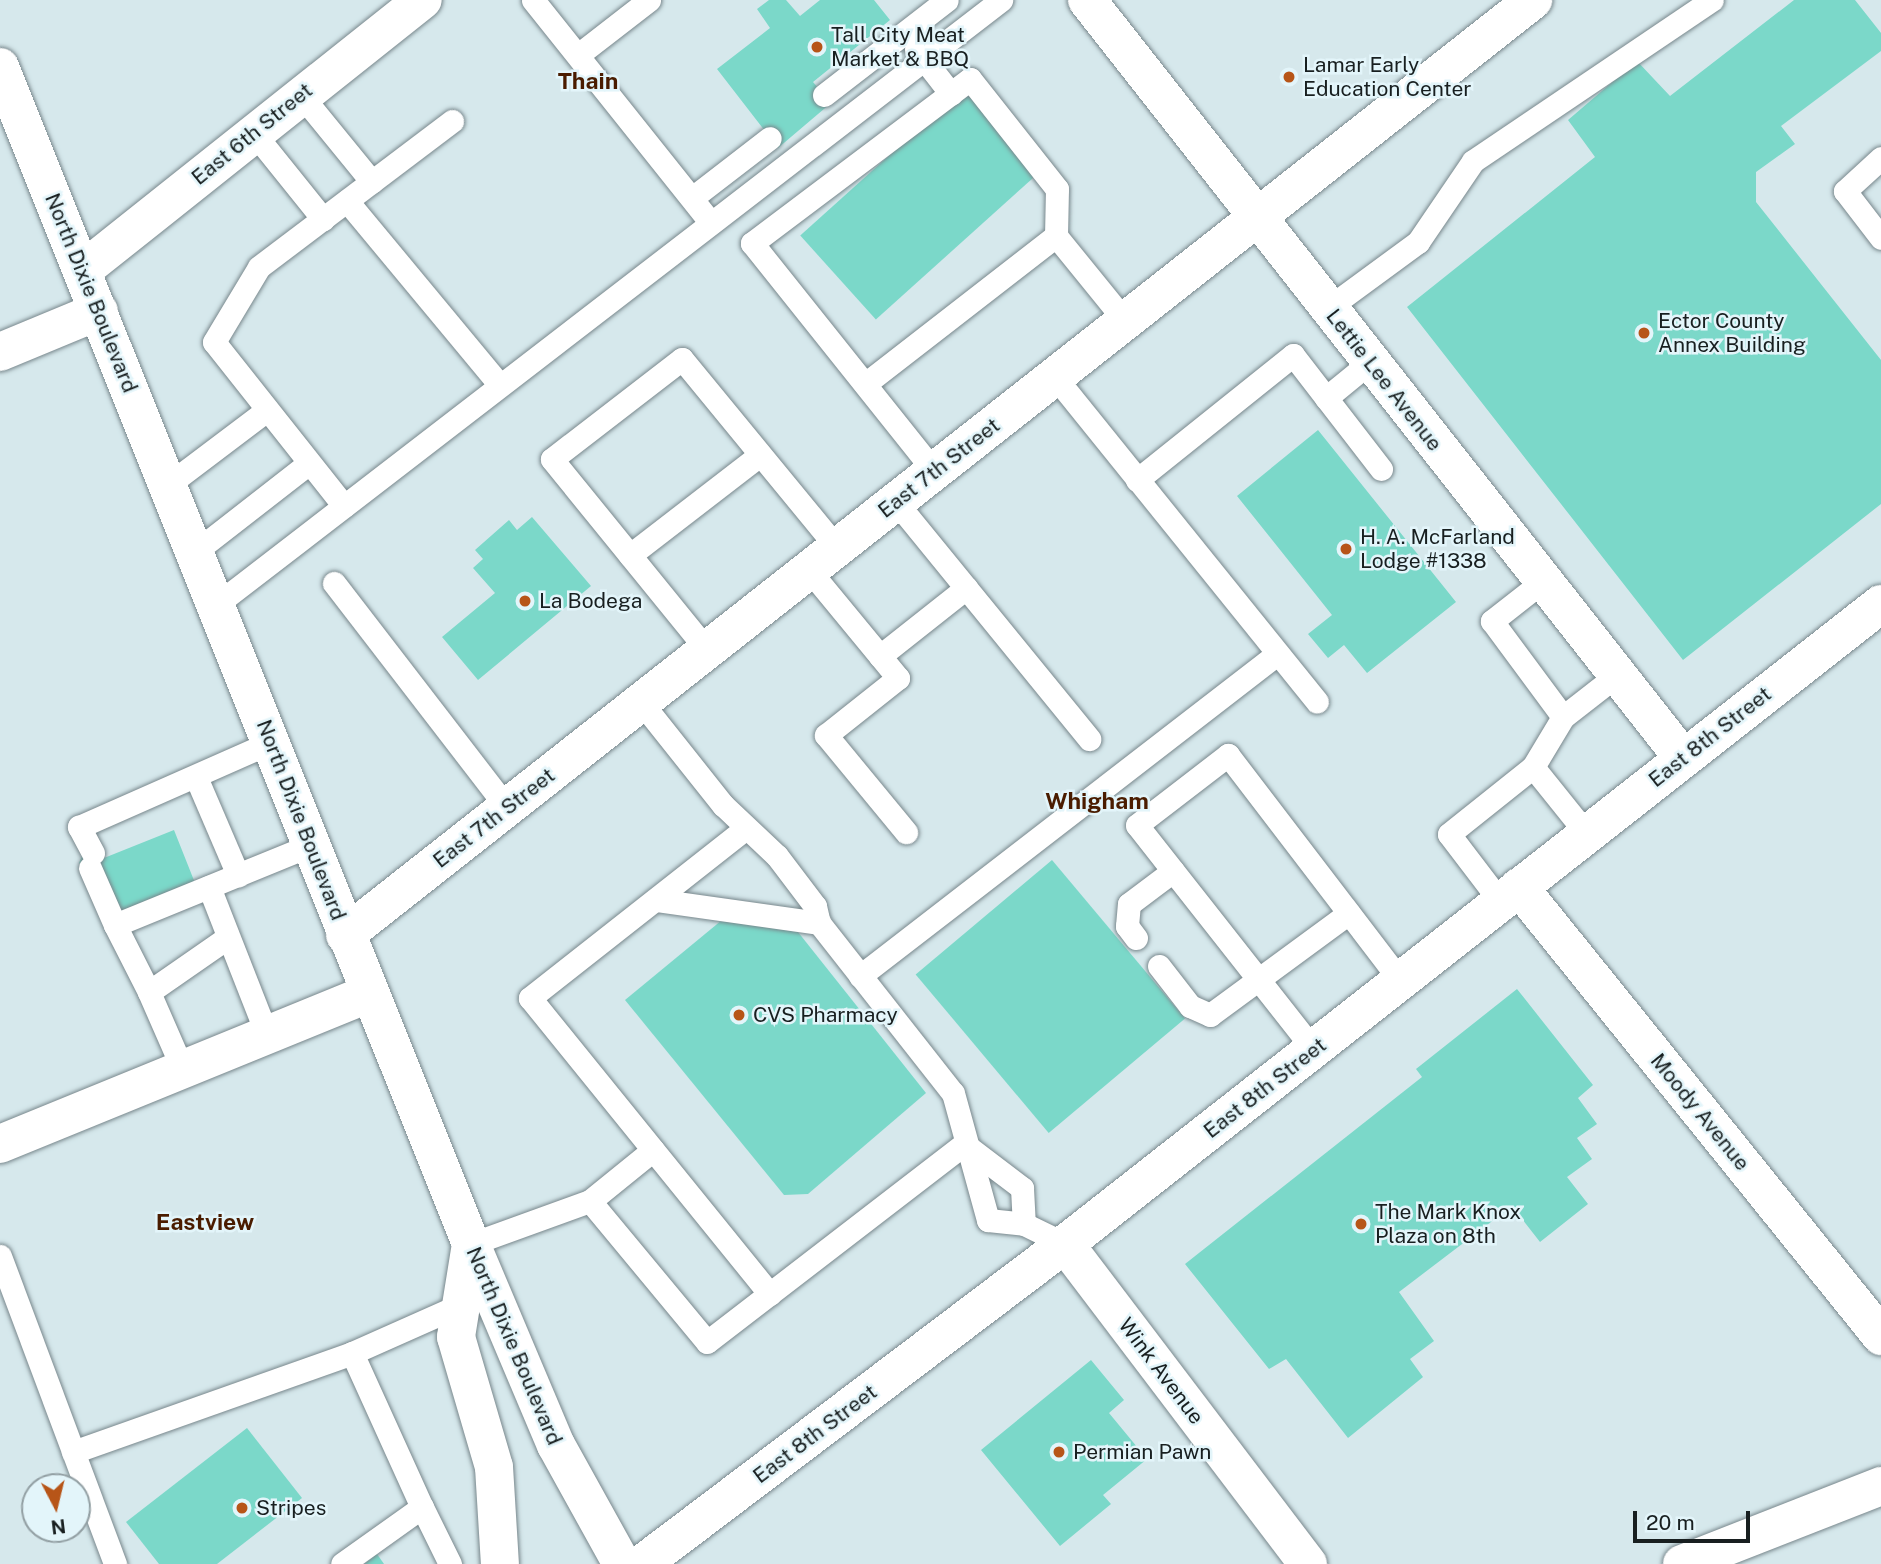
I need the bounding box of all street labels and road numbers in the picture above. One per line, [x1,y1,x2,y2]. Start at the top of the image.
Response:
street label: East 6th Street [187,78,317,190]
street label: North Dixie Boulevard [39,190,143,396]
street label: Lettie Lee Avenue [1321,304,1447,456]
street label: East 7th Street [873,413,1005,523]
street label: East 8th Street [1644,681,1776,793]
street label: North Dixie Boulevard [251,716,351,924]
street label: East 7th Street [428,763,560,873]
street label: East 8th Street [1199,1032,1331,1144]
street label: Moody Avenue [1645,1048,1755,1176]
street label: North Dixie Boulevard [461,1243,567,1449]
street label: Wink Avenue [1113,1313,1209,1429]
street label: East 8th Street [748,1379,882,1489]

